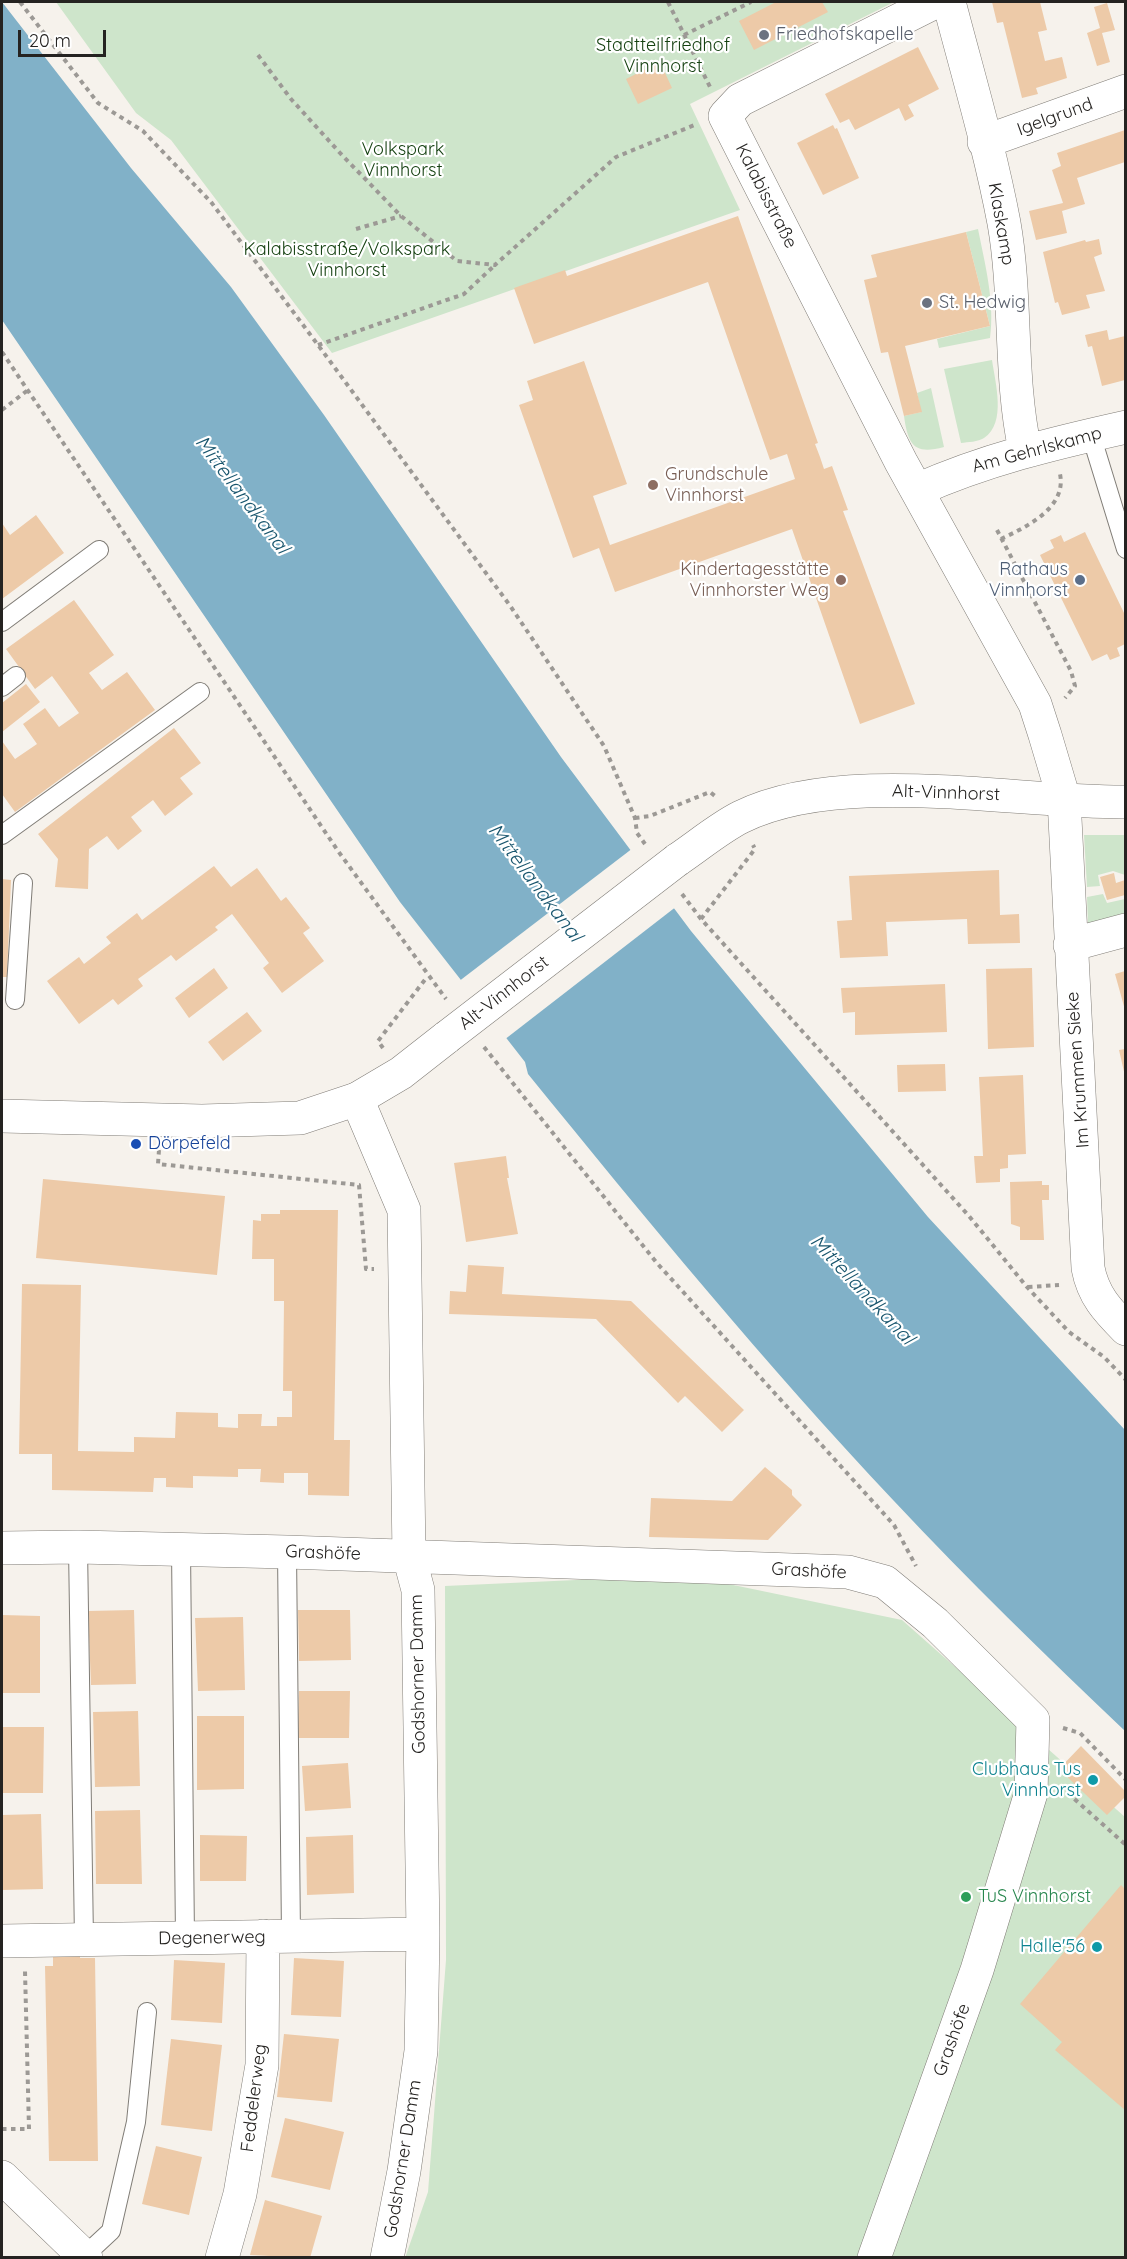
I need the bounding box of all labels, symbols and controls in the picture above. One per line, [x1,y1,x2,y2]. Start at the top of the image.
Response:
scale bar [21,18,110,56]
place label: Friedhofskapelle [776,24,914,46]
marker: Friedhofskapelle [757,28,771,42]
text: 20 m [29,29,71,52]
park label: Stadtteilfriedhof Vinnhorst [596,35,730,78]
street label: Igelgrund [1014,93,1096,141]
park label: Volkspark Vinnhorst [362,139,444,182]
street label: Kalabisstraße [730,140,802,252]
street label: Klaskamp [983,181,1019,267]
park label: Kalabisstraße/Volkspark Vinnhorst [244,239,450,282]
place label: St. Hedwig [939,292,1026,314]
marker: St. Hedwig [920,296,934,310]
street label: Am Gehrlskamp [970,422,1104,478]
water label: Mittellandkanal [190,431,294,559]
place label: Grundschule Vinnhorst [665,464,768,506]
marker: Grundschule Vinnhorst [646,478,660,492]
place label: Kindertagesstätte Vinnhorster Weg [680,559,829,602]
place label: Rathaus Vinnhorst [989,559,1068,602]
marker: Kindertagesstätte Vinnhorster Weg [834,573,848,587]
marker: Rathaus Vinnhorst [1073,573,1087,587]
street label: Alt-Vinnhorst [892,780,1000,806]
water label: Mittellandkanal [483,819,587,947]
street label: Alt-Vinnhorst [455,951,553,1035]
street label: Im Krummen Sieke [1062,991,1094,1149]
place label: Dörpefeld [148,1133,231,1155]
marker: Dörpefeld [129,1137,143,1151]
water label: Mittellandkanal [805,1230,919,1350]
street label: Grashöfe [285,1541,361,1565]
street label: Grashöfe [771,1558,847,1584]
street label: Godshorner Damm [406,1594,430,1754]
place label: Clubhaus Tus Vinnhorst [972,1759,1081,1802]
marker: Clubhaus Tus Vinnhorst [1086,1773,1100,1787]
place label: TuS Vinnhorst [978,1886,1091,1908]
marker: TuS Vinnhorst [959,1890,973,1904]
street label: Degenerweg [158,1926,266,1950]
place label: Halle'56 [1020,1936,1085,1958]
marker: Halle'56 [1090,1940,1104,1954]
street label: Grashöfe [929,2001,975,2079]
street label: Feddelerweg [237,2043,271,2153]
street label: Godshorner Damm [380,2078,426,2240]

